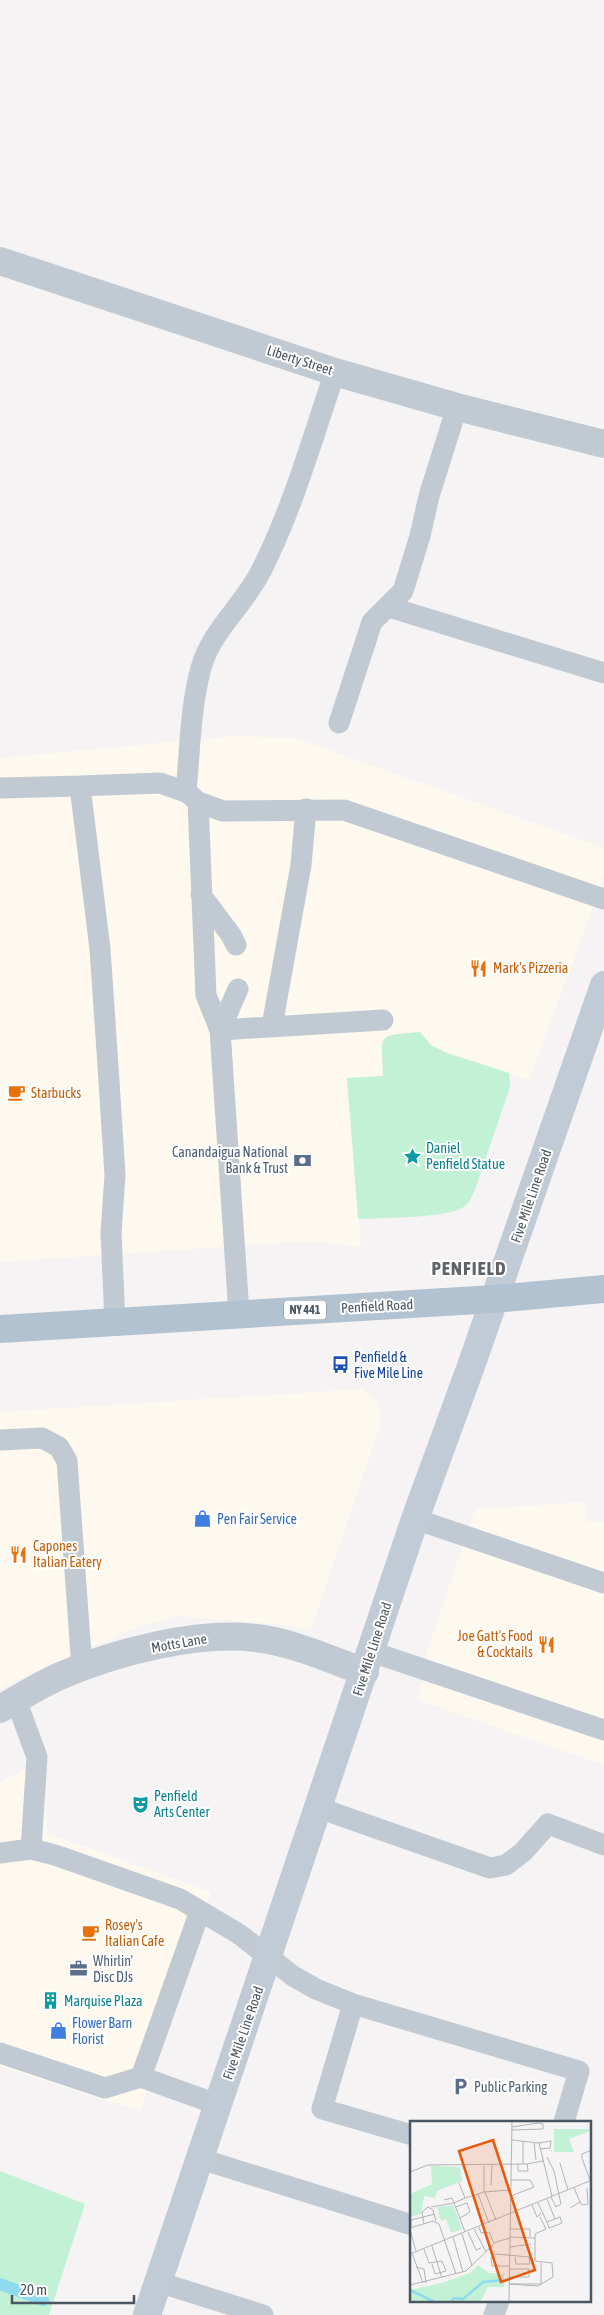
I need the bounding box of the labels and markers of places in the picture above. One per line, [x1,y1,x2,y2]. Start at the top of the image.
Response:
restaurant icon: Mark's Pizzeria [469,958,489,978]
place label: Mark's Pizzeria [493,960,568,976]
cafe icon: Starbucks [7,1083,27,1103]
place label: Starbucks [31,1085,81,1101]
place label: Daniel Penfield Statue [426,1140,505,1172]
place label: Canandaigua National Bank & Trust [172,1144,288,1176]
place icon: Daniel Penfield Statue [402,1146,422,1166]
bank icon: Canandaigua National Bank & Trust [292,1150,312,1170]
place label: Penfield & Five Mile Line [354,1349,423,1381]
bus stop icon: Penfield & Five Mile Line [330,1355,350,1375]
shop icon: Pen Fair Service [193,1509,213,1529]
place label: Pen Fair Service [217,1511,297,1527]
place label: Capones Italian Eatery [33,1538,102,1570]
restaurant icon: Capones Italian Eatery [9,1544,29,1564]
place label: Joe Gatt's Food & Cocktails [457,1628,533,1660]
restaurant icon: Joe Gatt's Food & Cocktails [537,1634,557,1654]
place label: Penfield Arts Center [154,1788,210,1820]
theatre icon: Penfield Arts Center [130,1794,150,1814]
place label: Rosey's Italian Cafe [105,1917,164,1949]
cafe icon: Rosey's Italian Cafe [81,1923,101,1943]
place label: Whirlin' Disc DJs [93,1953,133,1985]
office icon: Whirlin' Disc DJs [69,1959,89,1979]
building icon: Marquise Plaza [40,1991,60,2011]
place label: Marquise Plaza [64,1993,142,2009]
place label: Flower Barn Florist [72,2015,132,2047]
shop icon: Flower Barn Florist [48,2021,68,2041]
parking icon: Public Parking [450,2077,470,2097]
place label: Public Parking [474,2079,547,2095]

